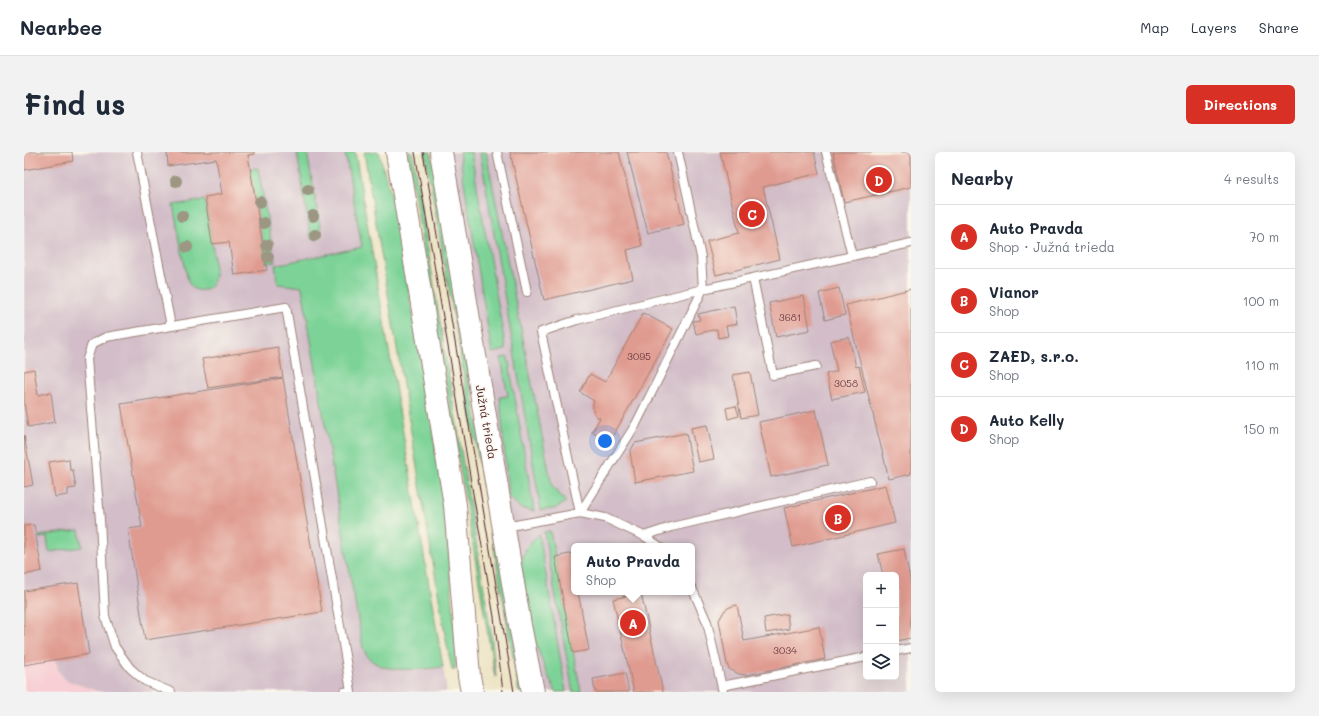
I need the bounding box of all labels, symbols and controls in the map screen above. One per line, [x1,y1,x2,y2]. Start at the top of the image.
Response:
text: Nearbee [20,15,102,40]
text: Map [1140,18,1169,37]
text: Layers [1191,18,1237,37]
text: Share [1259,18,1299,37]
button: Directions [1186,85,1295,124]
text: Find us [24,86,125,122]
pin: D [866,165,892,195]
text: Nearby [951,167,1013,189]
text: 4 results [1224,170,1279,187]
pin: C [739,199,765,229]
text: Auto Pravda [989,218,1083,238]
text: A [959,228,969,245]
text: 70 m [1249,228,1279,245]
text: Shop · Južná trieda [989,238,1115,255]
text: Vianor [989,282,1039,302]
text: B [960,292,968,309]
text: 100 m [1243,292,1279,309]
text: Shop [989,302,1019,319]
house number: 3681 [779,310,801,324]
text: ZAED, s.r.o. [989,346,1079,366]
house number: 3095 [627,349,651,363]
text: C [959,356,969,373]
text: 110 m [1245,356,1279,373]
text: Shop [989,366,1019,383]
house number: 3058 [834,376,858,390]
street label: Južná trieda [473,383,501,460]
text: Auto Kelly [989,410,1064,430]
text: D [959,420,969,437]
text: 150 m [1243,420,1279,437]
text: Shop [989,430,1019,447]
your location [595,431,615,451]
pin: B [825,503,851,533]
popup [571,543,695,595]
text: Auto Pravda [586,551,680,571]
text: Shop [586,571,616,588]
map controls [863,572,899,680]
button: + [863,572,899,608]
pin: A [620,608,646,638]
button: − [863,608,899,644]
house number: 3034 [773,643,797,657]
button: layers [863,644,899,680]

